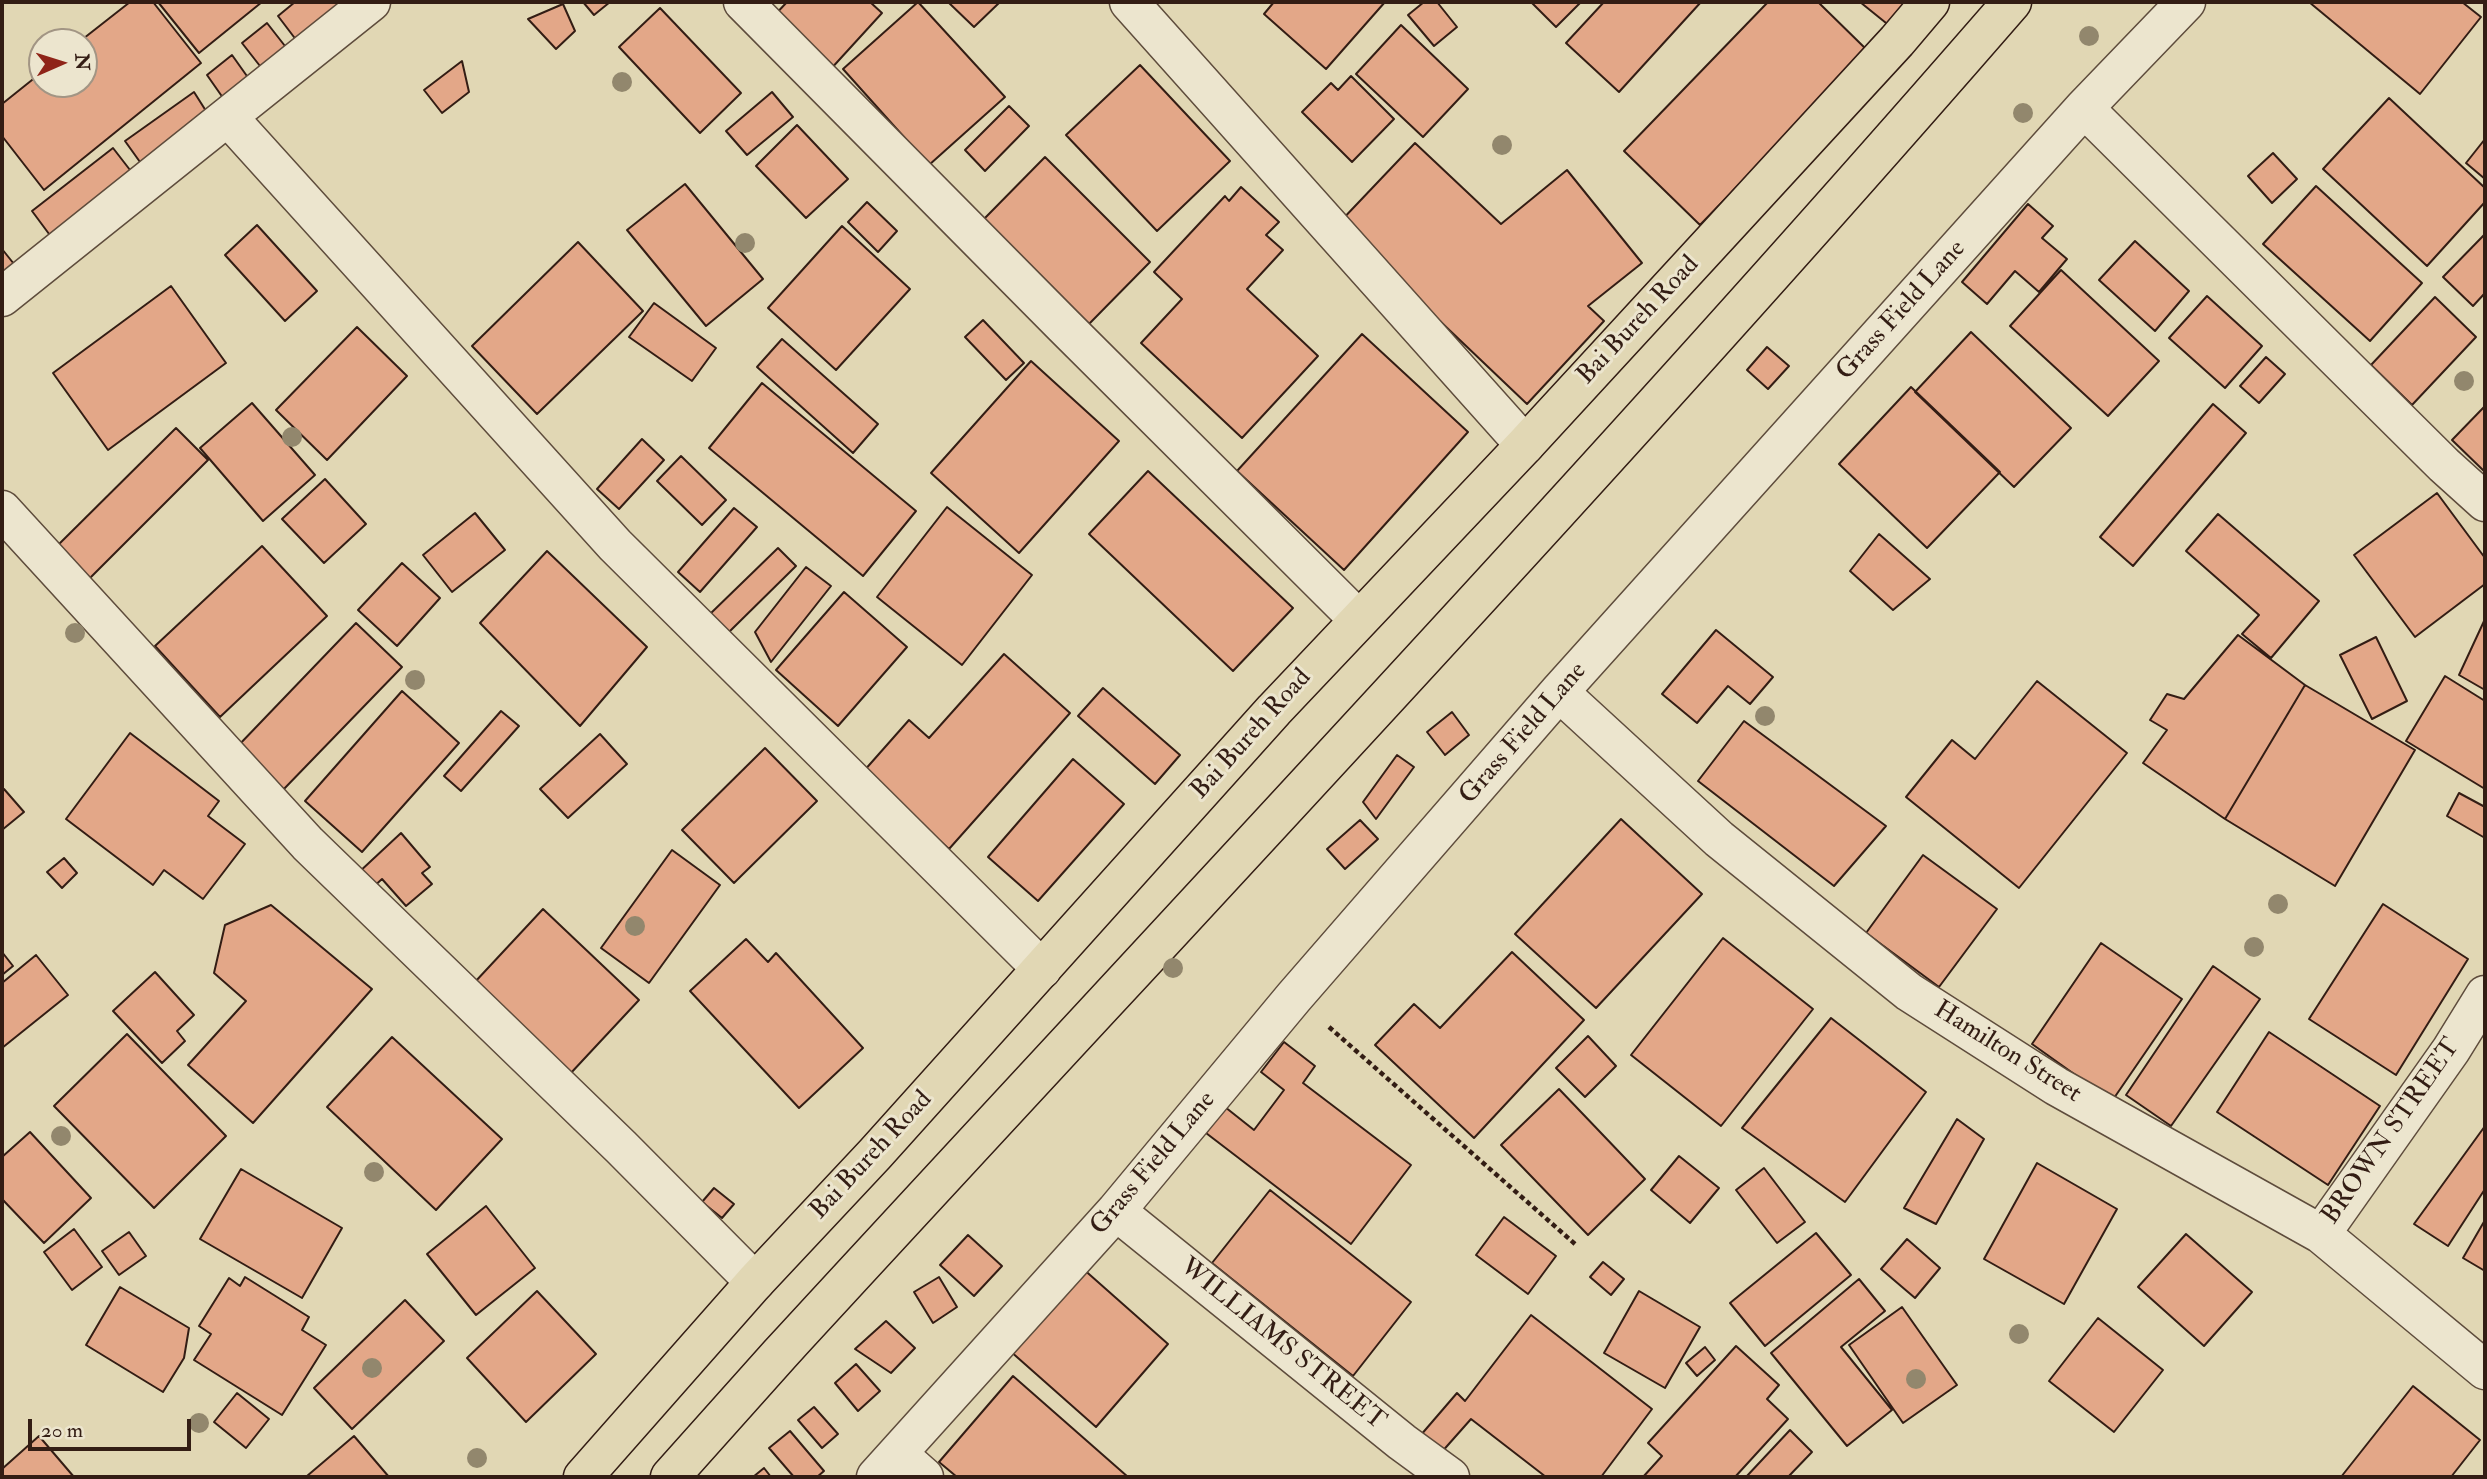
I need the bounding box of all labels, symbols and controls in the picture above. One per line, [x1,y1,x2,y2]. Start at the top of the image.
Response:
north arrow [28,28,98,98]
text: N [70,53,94,71]
street label: Grass Field Lane [1831,234,1973,388]
street label: Bai Bureh Road [1571,250,1707,392]
street label: Grass Field Lane [1454,657,1594,811]
street label: Bai Bureh Road [1185,663,1319,807]
street label: Hamilton Street [1928,995,2086,1111]
street label: BROWN STREET [2316,1033,2468,1231]
street label: Bai Bureh Road [804,1085,940,1227]
street label: Grass Field Lane [1085,1086,1223,1242]
street label: WILLIAMS STREET [1173,1252,1391,1438]
scale bar [32,1406,194,1450]
text: 20 m [41,1417,83,1444]

